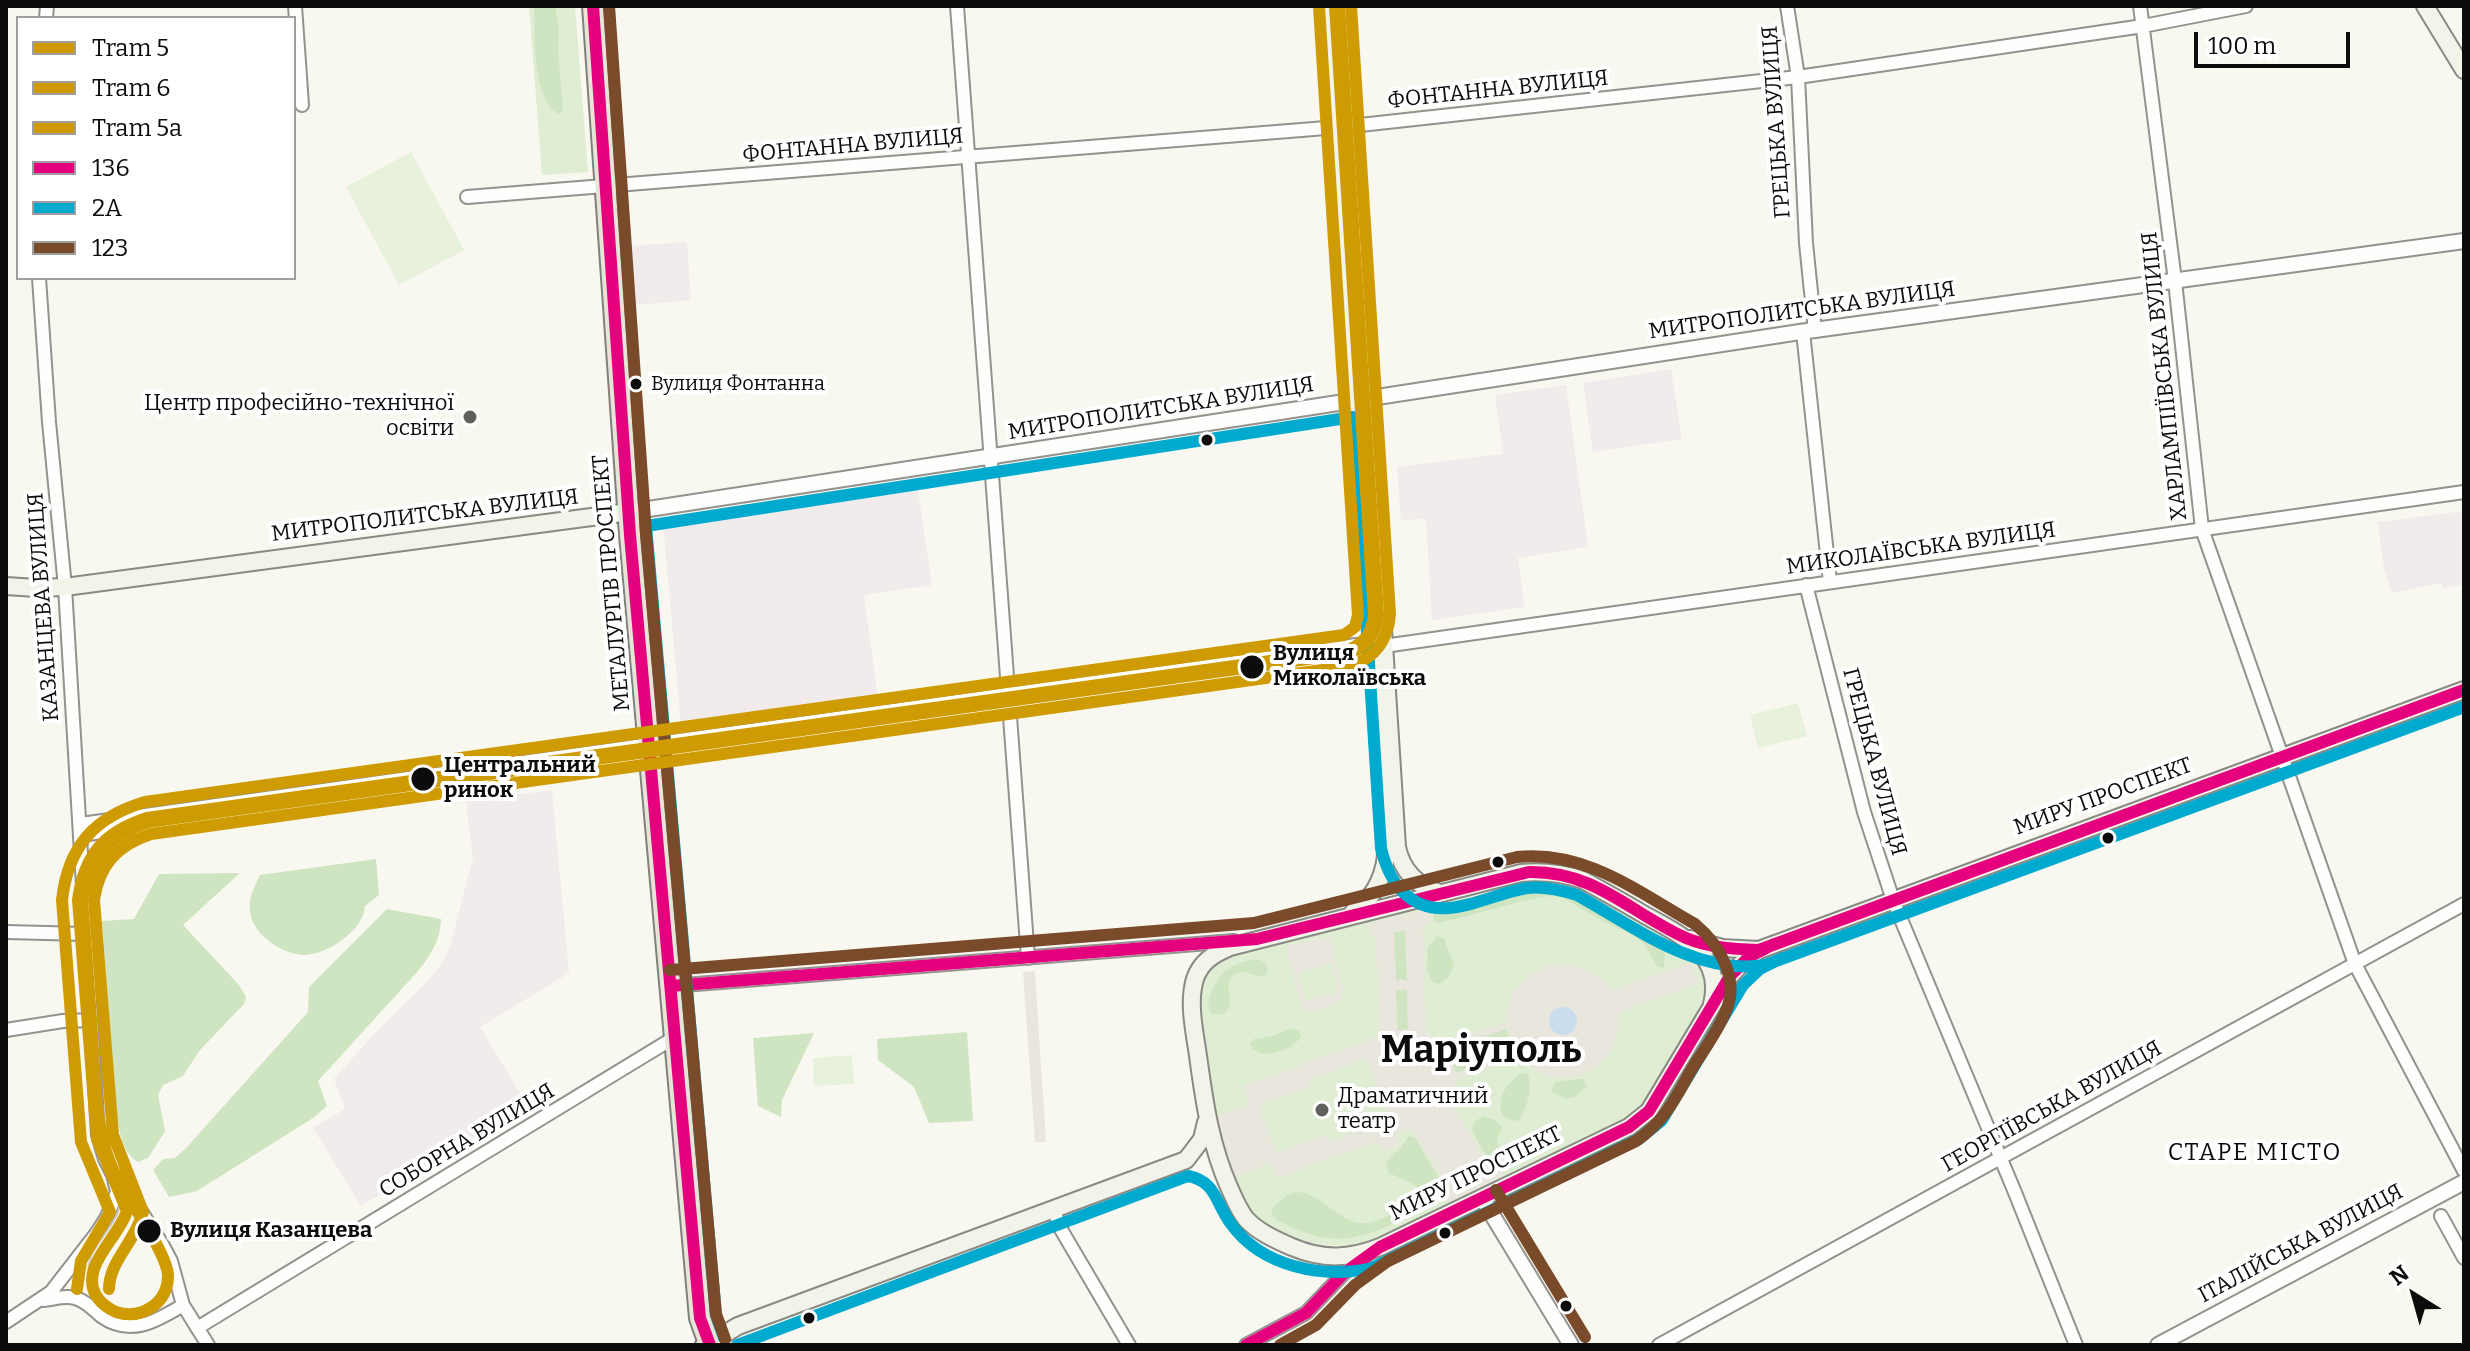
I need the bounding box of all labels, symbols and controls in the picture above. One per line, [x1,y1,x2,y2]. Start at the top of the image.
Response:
legend [16,16,296,280]
scale bar [2198,16,2354,66]
street label: ГРЕЦЬКА ВУЛИЦЯ [1757,25,1797,219]
text: 100 m [2208,32,2276,60]
text: Tram 5 [92,34,169,62]
street label: ФОНТАННА ВУЛИЦЯ [1386,65,1610,115]
text: Tram 6 [92,74,170,102]
text: Tram 5а [92,114,182,142]
street label: ФОНТАННА ВУЛИЦЯ [741,123,965,169]
text: 136 [92,154,130,182]
text: 2А [92,194,122,222]
street label: ХАРЛАМПІЇВСЬКА ВУЛИЦЯ [2137,230,2193,522]
text: 123 [92,234,128,262]
street label: МИТРОПОЛИТСЬКА ВУЛИЦЯ [1647,276,1957,346]
place label: Вулиця Фонтанна [651,372,825,396]
street label: МИТРОПОЛИТСЬКА ВУЛИЦЯ [1006,372,1316,446]
marker: Вулиця Фонтанна [628,376,644,392]
place label: Центр професійно-технічної освіти [144,391,454,442]
marker: Центр професійно-технічної освіти [461,408,479,426]
unlabelled marker [1199,432,1215,448]
street label: МЕТАЛУРГІВ ПРОСПЕКТ [588,454,636,712]
street label: МИТРОПОЛИТСЬКА ВУЛИЦЯ [270,484,580,548]
street label: КАЗАНЦЕВА ВУЛИЦЯ [23,492,65,722]
street label: МИКОЛАЇВСЬКА ВУЛИЦЯ [1785,517,2057,581]
place label: Вулиця Миколаївська [1273,641,1426,692]
marker: Вулиця Миколаївська [1238,653,1266,681]
street label: ГРЕЦЬКА ВУЛИЦЯ [1836,665,1912,859]
street label: МИРУ ПРОСПЕКТ [2010,752,2196,842]
place label: Центральний ринок [444,753,596,804]
marker: Центральний ринок [409,765,437,793]
unlabelled marker [2100,830,2116,846]
unlabelled marker [1490,854,1506,870]
district label: Маріуполь [1381,1028,1581,1074]
street label: ГЕОРГІЇВСЬКА ВУЛИЦЯ [1937,1036,2167,1178]
street label: СОБОРНА ВУЛИЦЯ [375,1078,559,1204]
place label: Драматичний театр [1338,1084,1488,1136]
marker: Драматичний театр [1313,1101,1331,1119]
street label: МИРУ ПРОСПЕКТ [1386,1121,1566,1227]
district label: СТАРЕ МІСТО [2168,1139,2342,1167]
street label: ІТАЛІЙСЬКА ВУЛИЦЯ [2194,1179,2408,1309]
marker: Вулиця Казанцева [135,1217,163,1245]
place label: Вулиця Казанцева [170,1218,372,1244]
unlabelled marker [1437,1225,1453,1241]
north arrow [2374,1255,2454,1335]
text: N [2384,1260,2414,1291]
unlabelled marker [1558,1298,1574,1314]
unlabelled marker [801,1310,817,1326]

